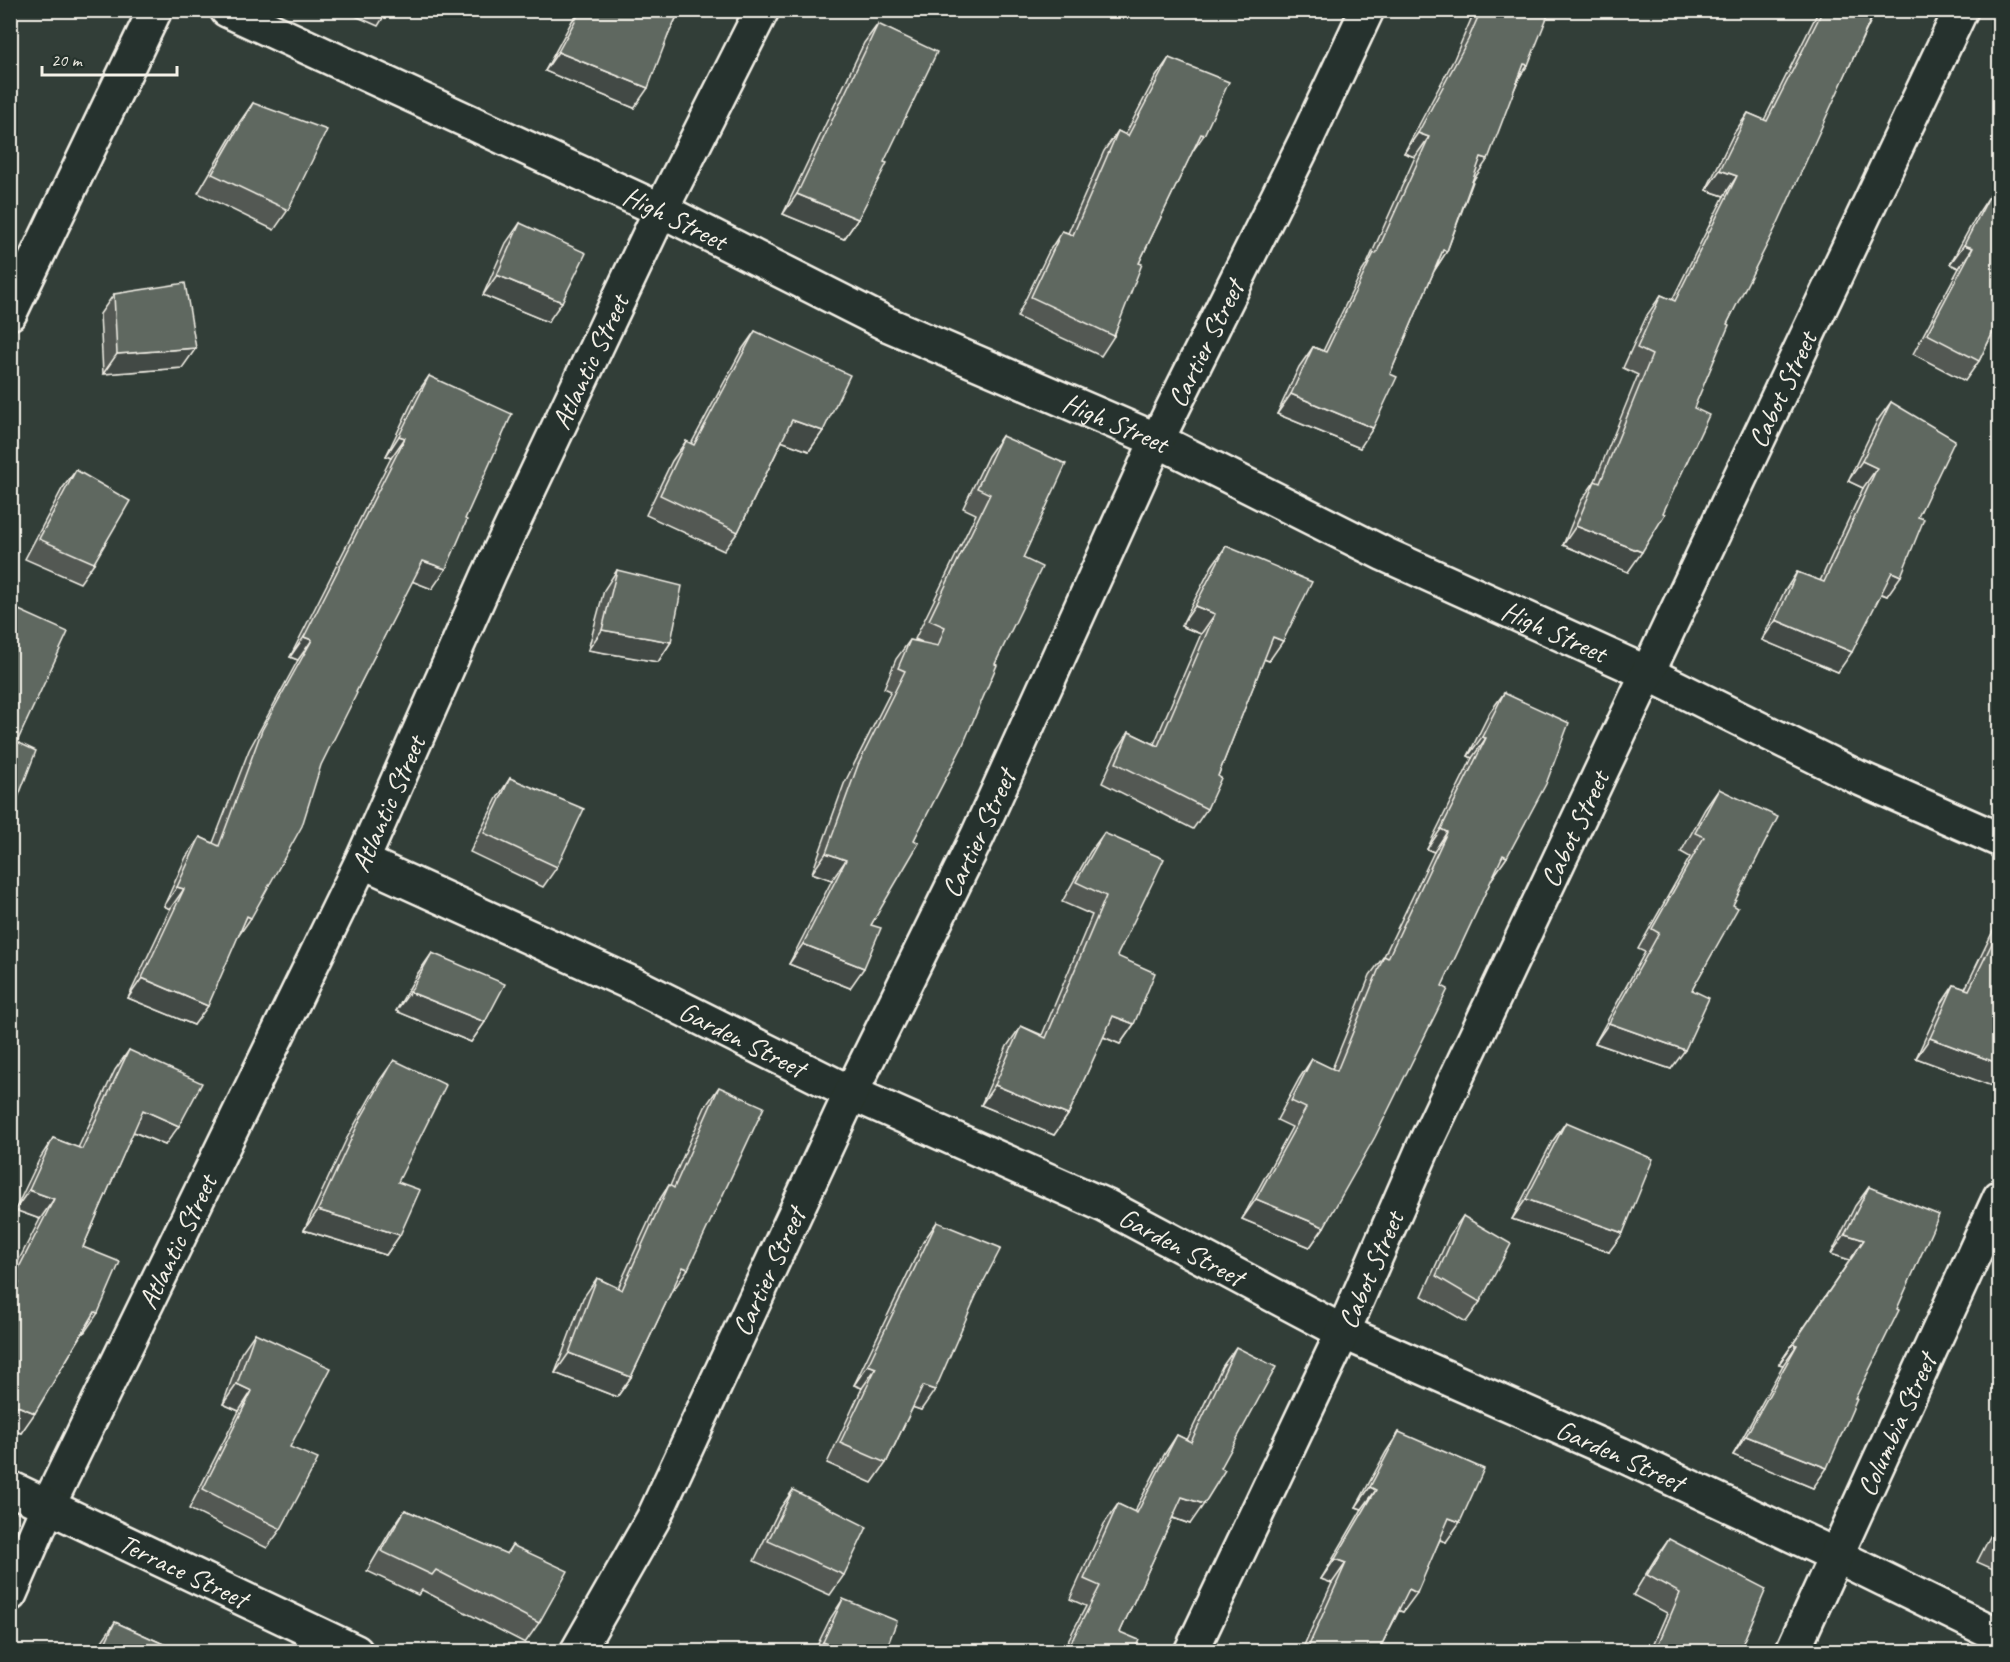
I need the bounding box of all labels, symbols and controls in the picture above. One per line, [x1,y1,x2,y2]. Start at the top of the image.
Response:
scale bar [42,39,177,77]
text: 20 m [51,49,84,71]
street label: High Street [618,178,735,260]
street label: Cartier Street [1159,271,1253,413]
street label: Atlantic Street [543,287,638,435]
street label: Cabot Street [1740,324,1826,453]
street label: High Street [1058,385,1177,462]
street label: High Street [1496,593,1615,672]
street label: Atlantic Street [343,728,434,877]
street label: Cartier Street [933,761,1025,903]
street label: Cabot Street [1532,763,1618,893]
street label: Garden Street [673,993,814,1087]
street label: Atlantic Street [130,1167,226,1314]
street label: Cartier Street [724,1199,815,1341]
street label: Garden Street [1113,1199,1253,1296]
street label: Cabot Street [1330,1204,1412,1334]
street label: Columbia Street [1849,1345,1946,1502]
street label: Garden Street [1551,1411,1693,1501]
street label: Terrace Street [113,1525,257,1618]

